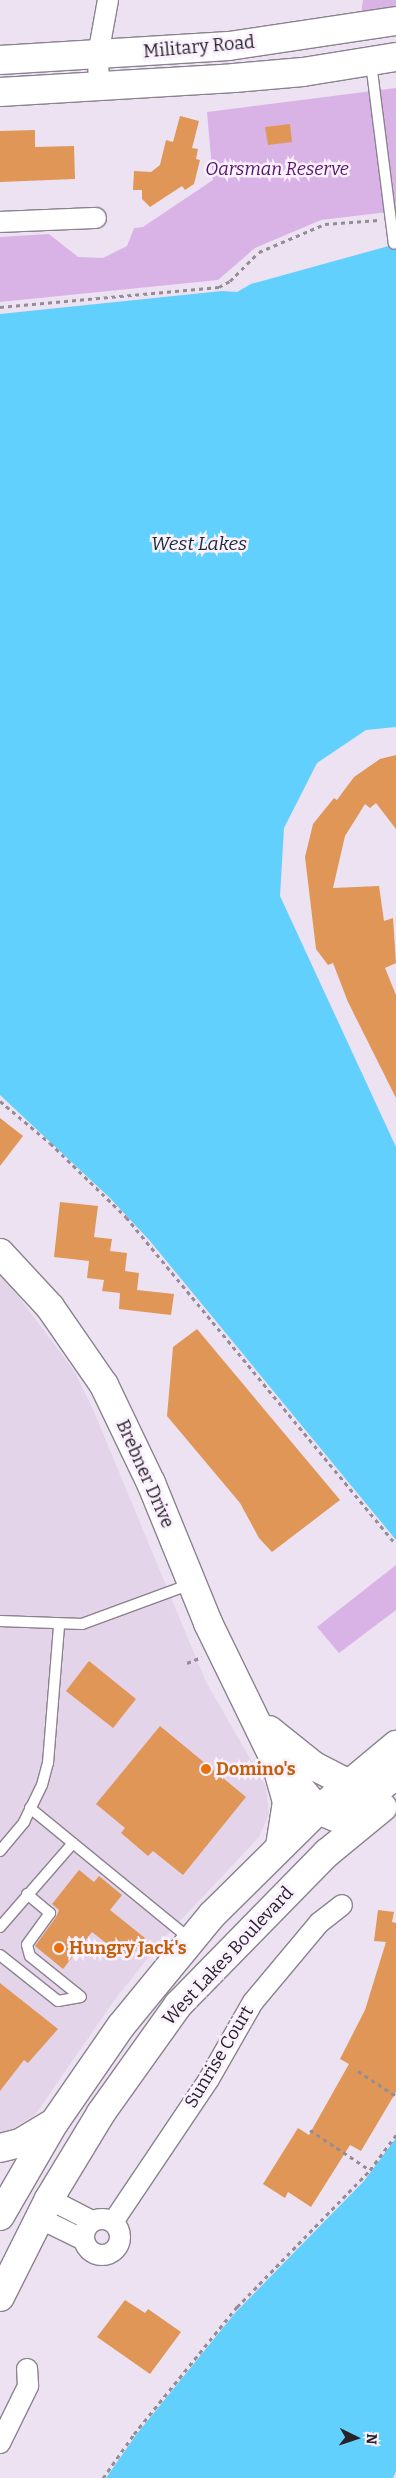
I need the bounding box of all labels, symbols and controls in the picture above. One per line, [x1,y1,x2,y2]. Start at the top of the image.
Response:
street label: Military Road [142,31,256,63]
park label: Oarsman Reserve [205,158,349,180]
water label: West Lakes [151,533,247,555]
street label: Brebner Drive [111,1417,179,1531]
place label: Domino's [216,1758,296,1780]
marker: Domino's [200,1763,212,1775]
street label: West Lakes Boulevard [158,1882,298,2030]
place label: Hungry Jack's [69,1937,187,1959]
marker: Hungry Jack's [53,1942,65,1954]
street label: Sunrise Court [180,2002,258,2112]
north arrow [331,2413,381,2463]
text: N [363,2433,380,2445]

